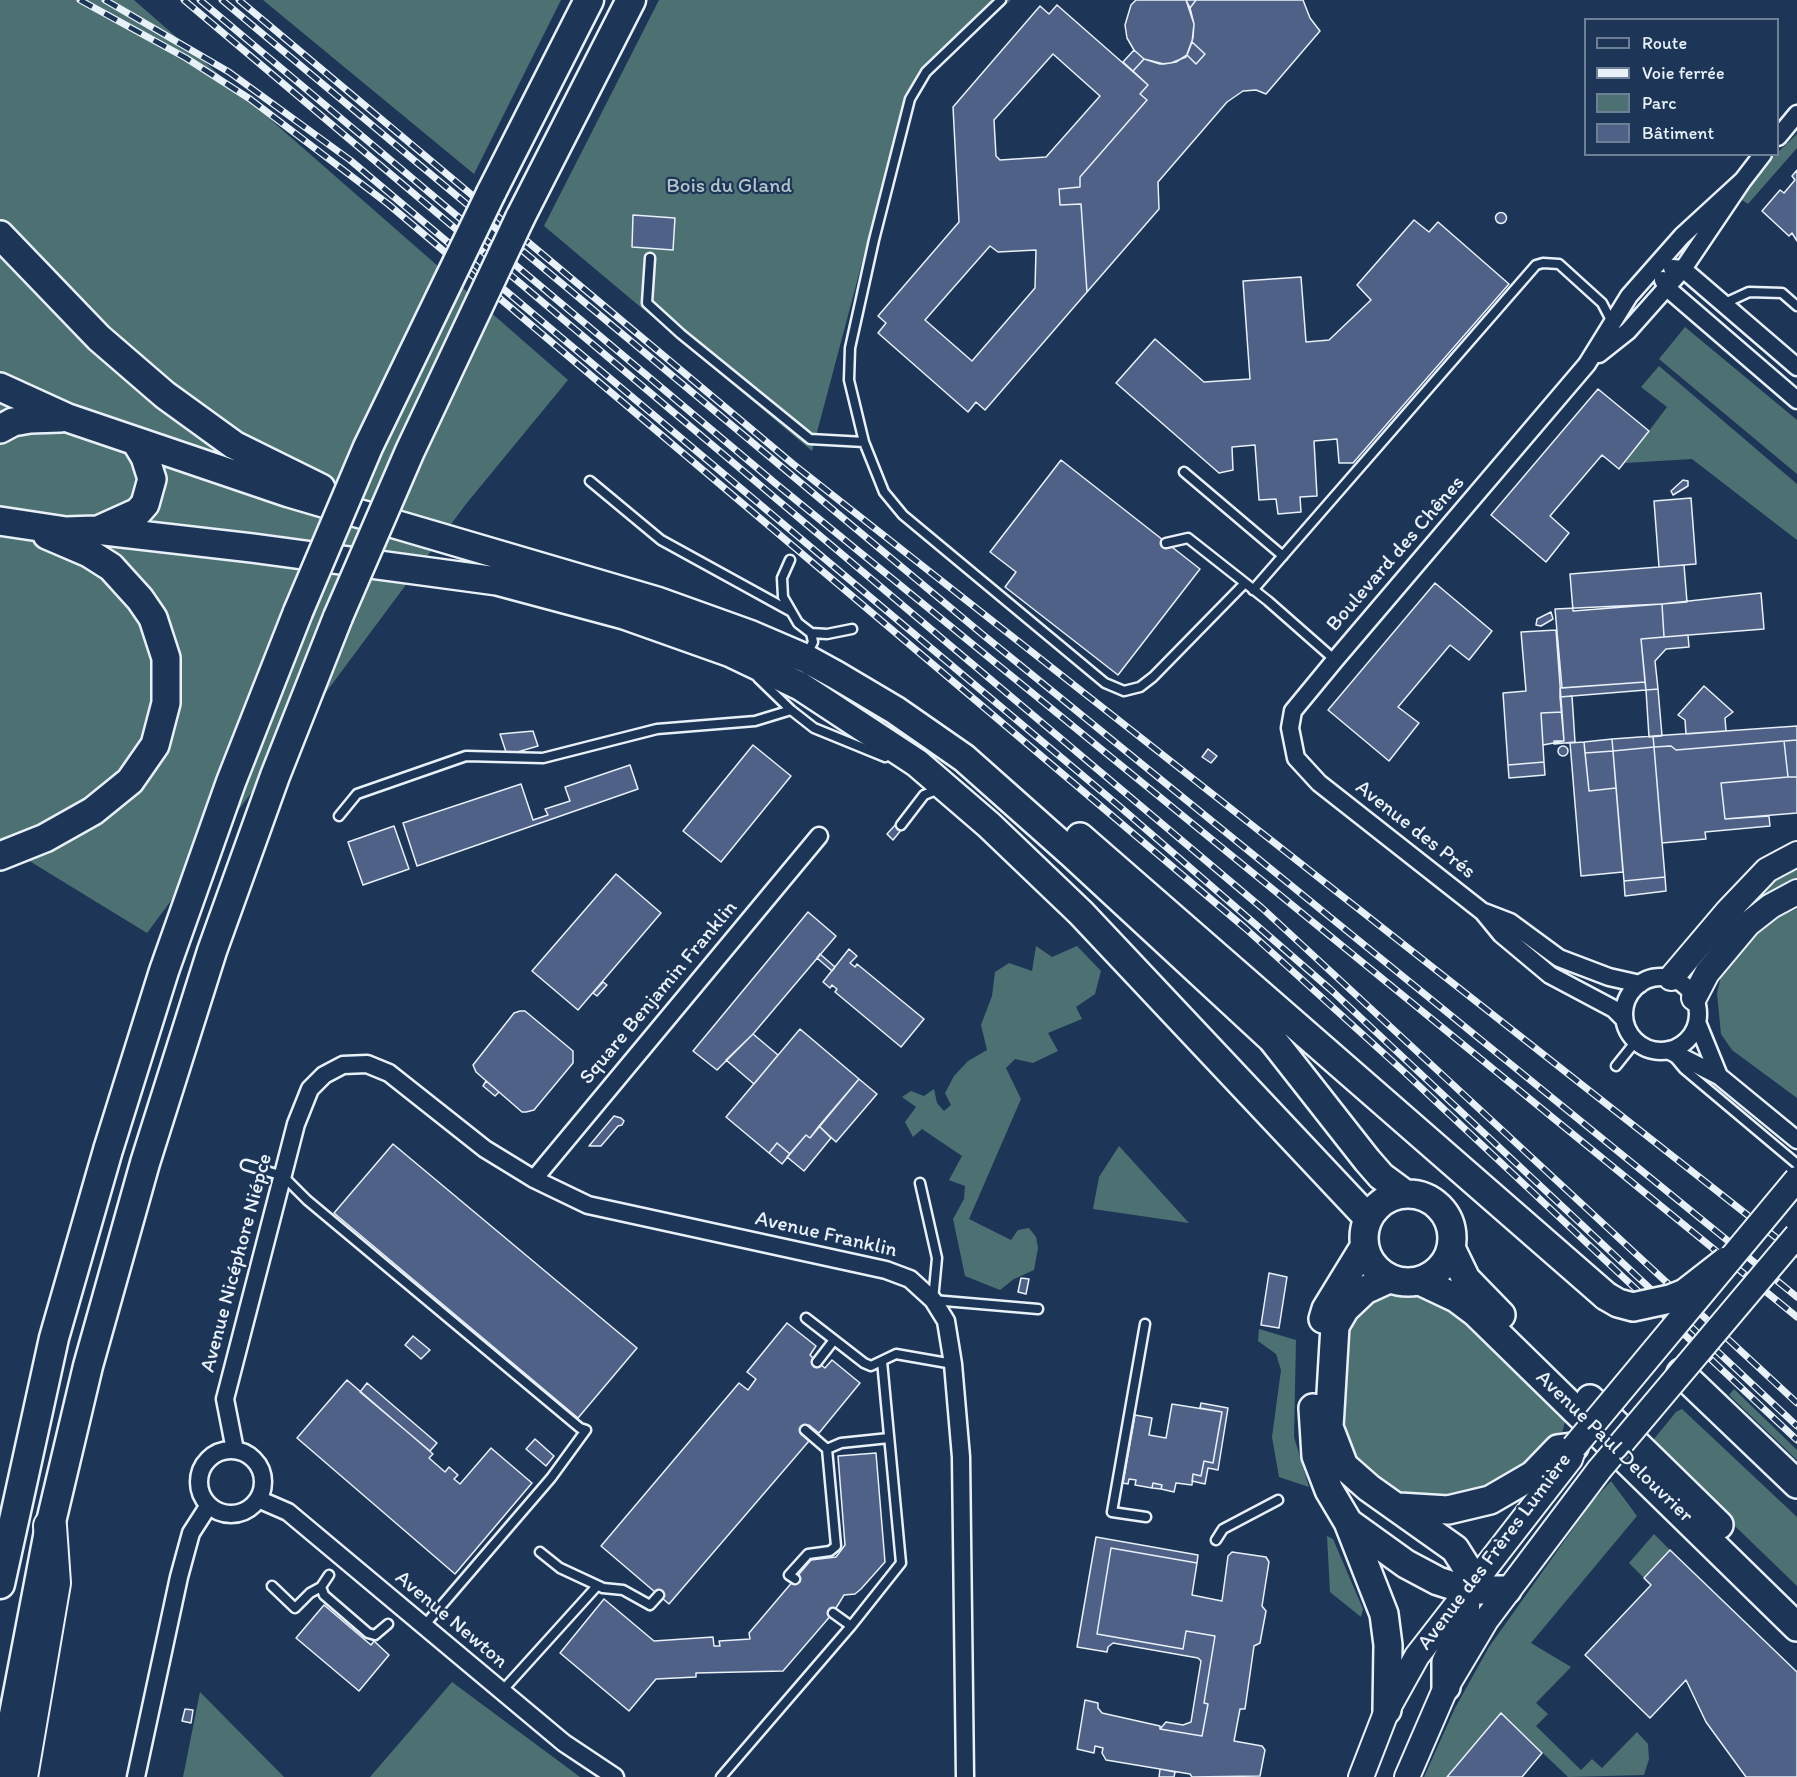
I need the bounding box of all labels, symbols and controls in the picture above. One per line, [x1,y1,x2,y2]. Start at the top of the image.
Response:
legend [1584,18,1779,156]
text: Route [1642,32,1687,54]
text: Voie ferrée [1642,62,1724,84]
text: Parc [1642,92,1676,114]
text: Bâtiment [1642,122,1714,144]
park label: Bois du Gland [666,174,792,200]
street label: Boulevard des Chênes [1321,471,1471,637]
street label: Avenue des Prés [1350,775,1480,885]
street label: Square Benjamin Franklin [575,896,743,1090]
street label: Avenue Nicéphore Niépce [196,1151,278,1375]
street label: Avenue Franklin [753,1206,899,1264]
street label: Avenue Paul Delouvrier [1530,1365,1698,1529]
street label: Avenue des Frères Lumière [1413,1449,1577,1655]
street label: Avenue Newton [390,1566,512,1674]

